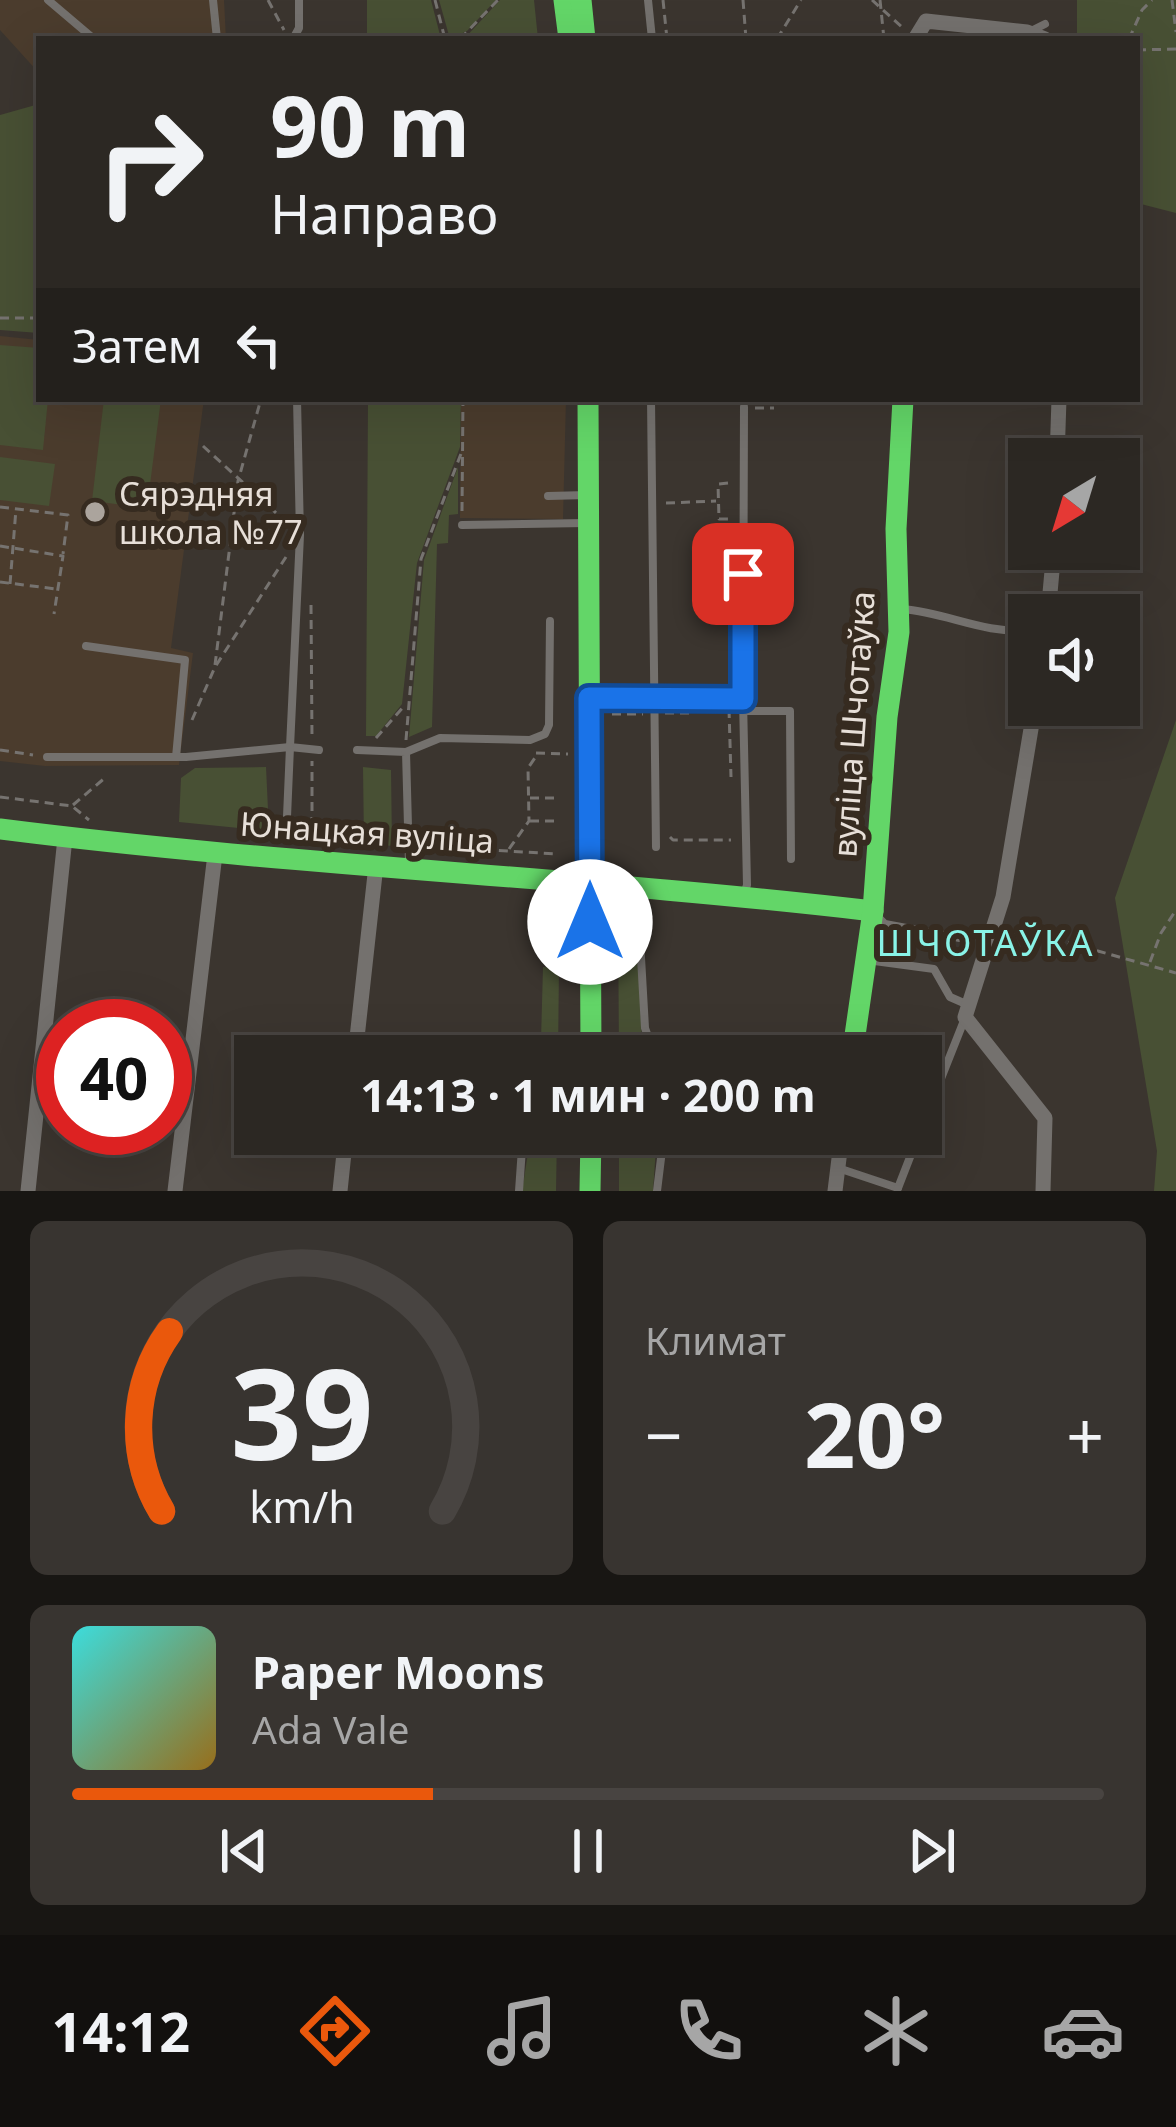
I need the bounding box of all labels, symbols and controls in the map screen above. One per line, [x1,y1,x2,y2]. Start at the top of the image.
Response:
text: 90 m [270,67,470,182]
icon: right [72,84,228,240]
text: Направо [270,176,498,250]
icon: left [226,312,292,378]
text: Затем [72,315,202,376]
north arrow [1008,438,1140,570]
map controls [1008,438,1140,726]
place label: Сярэдняя школа №77 [119,471,303,554]
marker: Сярэдняя школа №77 [82,499,108,525]
pin [692,523,794,625]
icon: arrive [710,541,776,607]
street label: вуліца Шчотаўка [821,589,885,859]
button: sound [1008,594,1140,726]
street label: Юнацкая вуліца [239,801,495,863]
position arrow [527,859,653,985]
district label: ШЧОТАЎКА [876,918,1096,967]
speed limit sign: 40 [36,999,192,1155]
text: 14:13 · 1 мин · 200 m [360,1064,816,1125]
text: Климат [645,1313,786,1366]
text: 39 [230,1327,373,1497]
text: 20° [804,1372,945,1494]
text: − [645,1389,683,1479]
text: + [1066,1389,1104,1479]
text: km/h [249,1477,354,1536]
text: Paper Moons [252,1641,545,1702]
text: Ada Vale [252,1702,409,1755]
icon: previous [211,1818,277,1884]
icon: pause [555,1818,621,1884]
icon: next [899,1818,965,1884]
icon: directions [293,1989,377,2073]
icon: music [480,1989,564,2073]
icon: phone [667,1989,751,2073]
icon: climate [854,1989,938,2073]
icon: car [1041,1989,1125,2073]
text: 14:12 [51,1994,190,2068]

